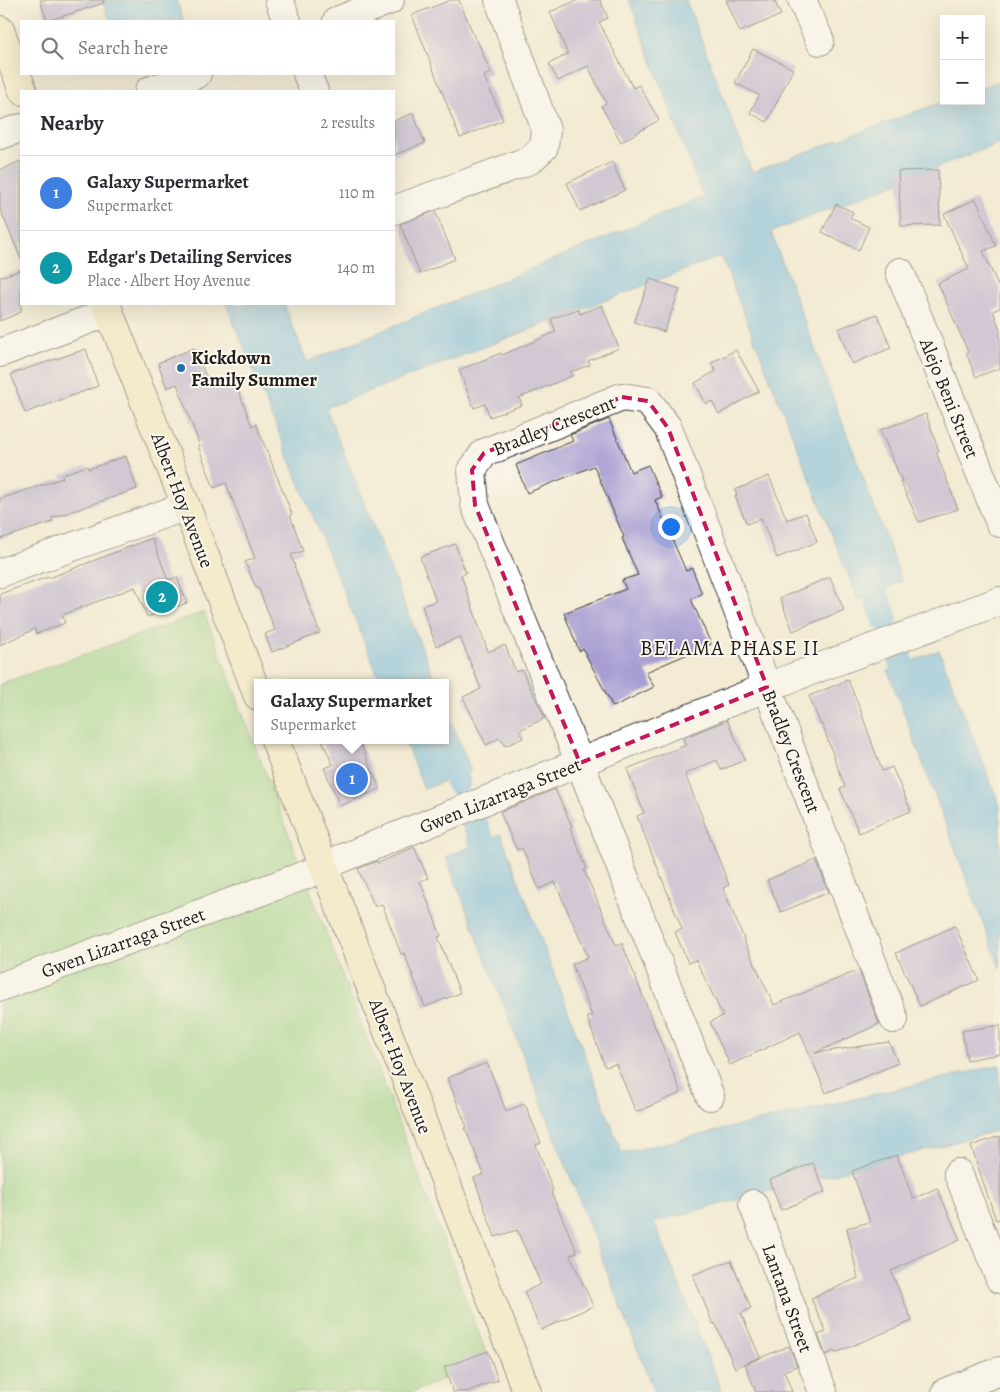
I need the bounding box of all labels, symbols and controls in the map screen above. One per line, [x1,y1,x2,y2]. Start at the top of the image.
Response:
map controls [940,15,985,105]
button: + [940,15,985,60]
search box [20,20,395,75]
icon: search [38,34,66,62]
text: Search here [78,35,168,61]
button: − [940,60,985,105]
text: Nearby [40,109,103,137]
text: 2 results [320,112,375,134]
text: Galaxy Supermarket [87,169,249,195]
text: 1 [53,182,59,204]
text: 110 m [339,182,375,204]
text: Supermarket [87,195,173,217]
text: Edgar's Detailing Services [87,244,292,270]
text: 2 [52,257,60,279]
text: 140 m [337,257,375,279]
text: Place · Albert Hoy Avenue [87,270,251,292]
street label: Alejo Beni Street [913,333,985,462]
place label: Kickdown Family Summer [191,345,317,393]
marker: Kickdown Family Summer [175,362,187,374]
street label: Bradley Crescent [489,389,620,462]
street label: Albert Hoy Avenue [144,428,220,572]
your location [658,514,684,540]
pin: 2 [146,578,178,616]
district label: BELAMA PHASE II [640,634,820,662]
popup [254,679,449,744]
street label: Bradley Crescent [756,686,827,817]
text: Galaxy Supermarket [271,688,432,714]
text: Supermarket [271,714,356,736]
street label: Gwen Lizarraga Street [416,752,585,840]
pin: 1 [336,760,368,798]
street label: Gwen Lizarraga Street [38,901,209,985]
street label: Albert Hoy Avenue [362,994,438,1138]
street label: Lantana Street [755,1240,819,1356]

